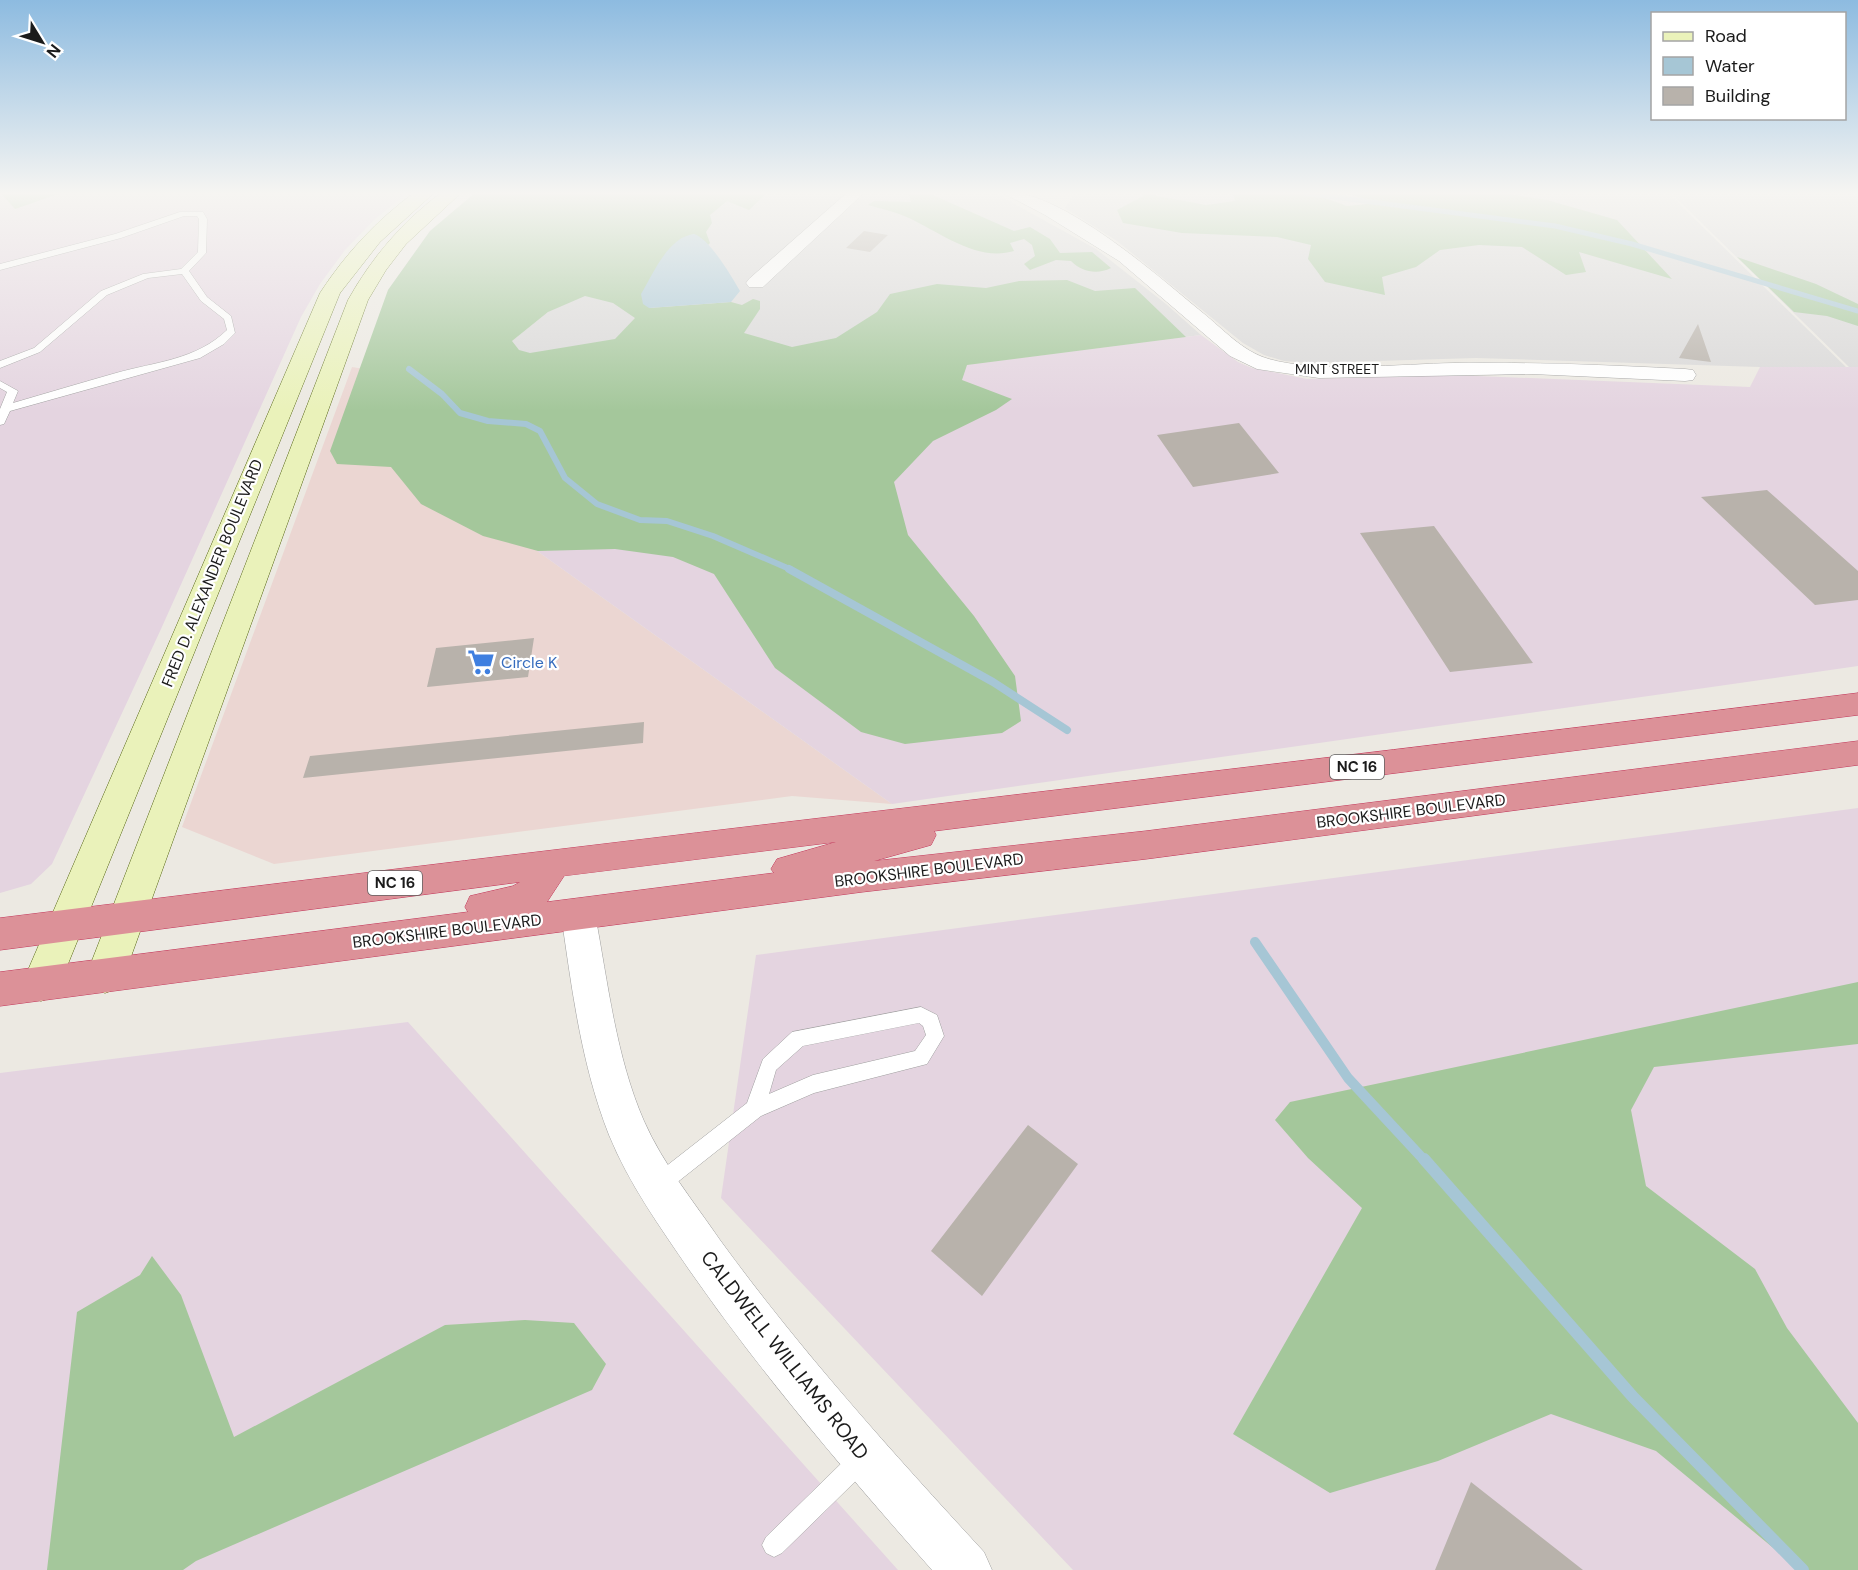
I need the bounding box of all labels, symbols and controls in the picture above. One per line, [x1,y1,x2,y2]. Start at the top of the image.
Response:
north arrow [12,12,72,72]
legend [1651,12,1846,120]
text: Road [1705,24,1747,48]
text: N [42,40,65,62]
text: Water [1705,54,1755,78]
text: Building [1705,84,1770,108]
street label: MINT STREET [1295,360,1379,378]
street label: FRED D. ALEXANDER BOULEVARD [157,456,267,690]
supermarket icon: Circle K [466,647,496,677]
place label: Circle K [501,652,557,673]
road number: NC 16 [1330,755,1384,779]
street label: BROOKSHIRE BOULEVARD [1315,789,1507,833]
street label: BROOKSHIRE BOULEVARD [833,848,1025,892]
road number: NC 16 [368,871,422,895]
street label: BROOKSHIRE BOULEVARD [351,909,543,953]
street label: CALDWELL WILLIAMS ROAD [695,1245,875,1465]

